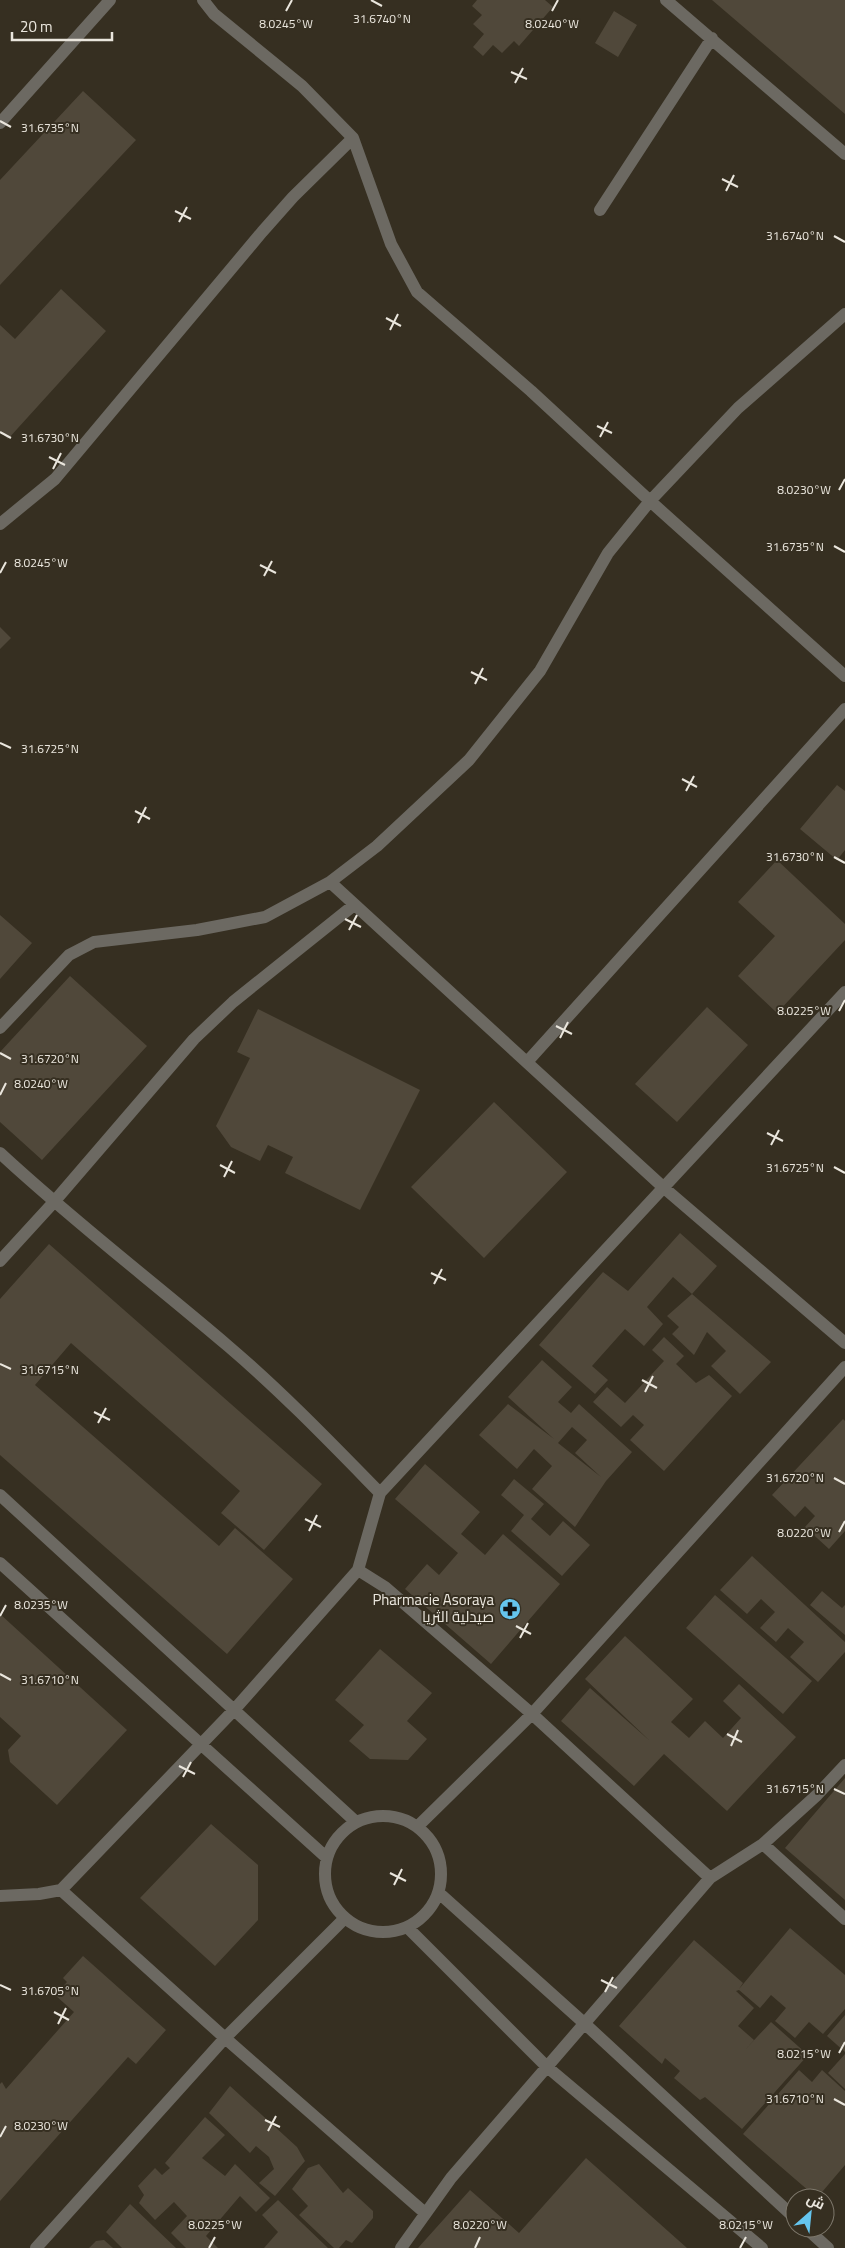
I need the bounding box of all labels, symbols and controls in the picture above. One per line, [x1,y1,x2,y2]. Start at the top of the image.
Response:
text: 31.6740°N [353,7,411,30]
scale bar [12,10,112,42]
text: 20 m [20,12,53,41]
text: 8.0245°W [259,12,313,35]
text: 8.0240°W [525,12,579,35]
text: 31.6735°N [21,116,79,139]
text: 31.6740°N [766,224,824,247]
text: 31.6730°N [21,426,79,449]
text: 8.0230°W [777,478,831,501]
text: 31.6735°N [766,535,824,558]
text: 8.0245°W [14,551,68,574]
text: 31.6725°N [21,737,79,760]
text: 31.6730°N [766,845,824,868]
text: 8.0225°W [777,999,831,1022]
text: 31.6720°N [21,1047,79,1070]
text: 8.0240°W [14,1072,68,1095]
text: 31.6725°N [766,1156,824,1179]
text: 31.6715°N [21,1358,79,1381]
text: 31.6720°N [766,1466,824,1489]
text: 8.0220°W [777,1521,831,1544]
place label: Pharmacie Asoraya صيدلية الثريا [372,1585,494,1631]
text: 8.0235°W [14,1593,68,1616]
pharmacy icon: Pharmacie Asoraya صيدلية الثريا [498,1597,522,1621]
text: 31.6710°N [21,1668,79,1691]
text: 31.6715°N [766,1777,824,1800]
text: 31.6705°N [21,1979,79,2002]
text: 8.0215°W [777,2042,831,2065]
text: 31.6710°N [766,2087,824,2110]
text: 8.0230°W [14,2114,68,2137]
text: ش [802,2186,830,2217]
north arrow [785,2188,835,2238]
text: 8.0225°W [188,2213,242,2236]
text: 8.0220°W [453,2213,507,2236]
text: 8.0215°W [719,2213,773,2236]

